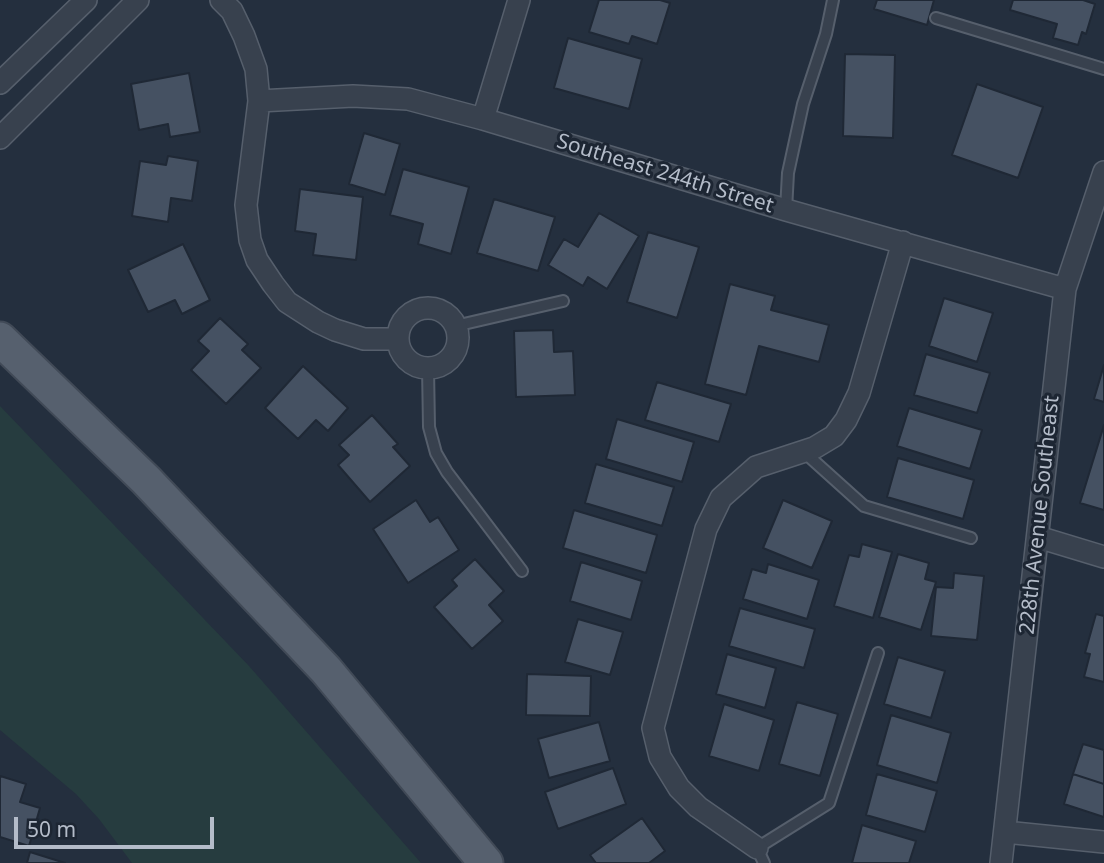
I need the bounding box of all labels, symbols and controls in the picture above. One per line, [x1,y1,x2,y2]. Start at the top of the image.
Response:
street label: Southeast 244th Street [554,129,776,219]
street label: 228th Avenue Southeast [1015,394,1065,636]
scale bar [18,804,217,848]
text: 50 m [27,815,76,843]

